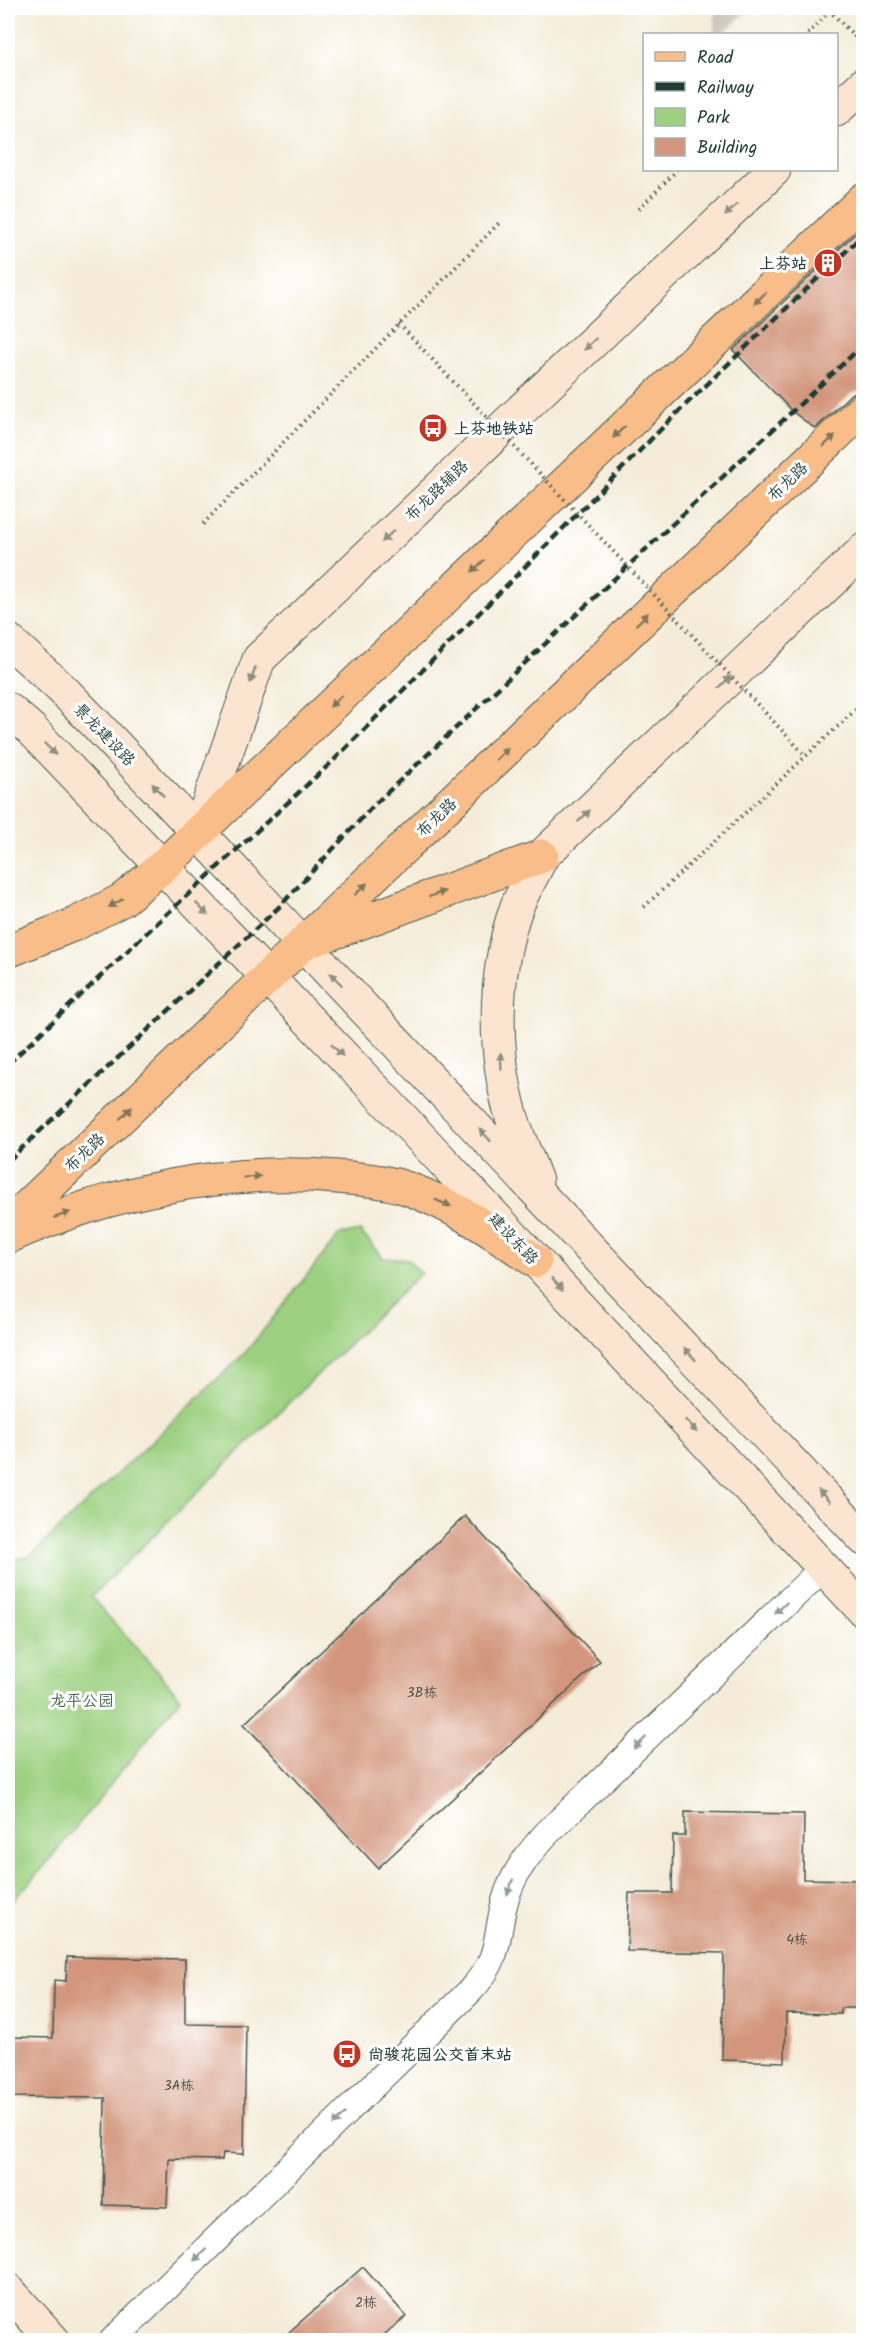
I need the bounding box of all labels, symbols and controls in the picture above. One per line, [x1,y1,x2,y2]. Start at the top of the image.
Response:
legend [643,33,838,171]
text: Road [697,44,734,73]
text: Railway [697,74,754,103]
text: Park [697,104,730,133]
text: Building [697,134,757,163]
one-way arrow [724,203,739,217]
building icon: 上芬站 [812,247,844,279]
place label: 上芬站 [759,252,807,277]
one-way arrow [754,290,768,304]
one-way arrow [582,337,597,351]
bus stop icon: 上芬地铁站 [417,412,449,444]
place label: 上芬地铁站 [454,417,534,442]
one-way arrow [612,425,627,438]
one-way arrow [821,434,836,448]
street label: 布龙路辅路 [400,454,475,528]
street label: 布龙路 [762,456,814,508]
one-way arrow [381,529,395,543]
one-way arrow [471,559,485,573]
one-way arrow [635,612,650,626]
one-way arrow [248,666,257,684]
one-way arrow [718,675,732,689]
one-way arrow [329,694,344,708]
street label: 景龙建设路 [67,698,141,773]
one-way arrow [42,742,56,756]
one-way arrow [494,747,509,761]
one-way arrow [152,783,165,798]
street label: 布龙路 [411,792,463,844]
one-way arrow [576,810,591,823]
one-way arrow [353,882,368,896]
one-way arrow [428,889,446,899]
one-way arrow [107,898,124,908]
one-way arrow [195,902,209,916]
one-way arrow [330,972,344,986]
one-way arrow [330,1043,344,1057]
one-way arrow [497,1051,506,1070]
one-way arrow [119,1106,133,1120]
street label: 布龙路 [59,1127,111,1179]
one-way arrow [478,1128,492,1143]
one-way arrow [243,1172,262,1182]
one-way arrow [434,1199,452,1208]
street label: 建设东路 [482,1207,544,1271]
one-way arrow [53,1210,71,1220]
one-way arrow [550,1276,563,1291]
one-way arrow [684,1347,697,1362]
one-way arrow [683,1419,697,1433]
one-way arrow [817,1490,831,1504]
one-way arrow [774,1601,788,1615]
house number: 3B栋 [407,1682,437,1704]
park label: 龙平公园 [50,1689,114,1714]
one-way arrow [633,1736,647,1750]
one-way arrow [505,1878,514,1896]
house number: 4栋 [786,1929,808,1951]
bus stop icon: 尚骏花园公交首末站 [331,2038,363,2070]
place label: 尚骏花园公交首末站 [368,2043,512,2068]
house number: 3A栋 [164,2075,194,2097]
one-way arrow [333,2111,347,2125]
one-way arrow [194,2248,208,2262]
house number: 2栋 [355,2292,377,2314]

